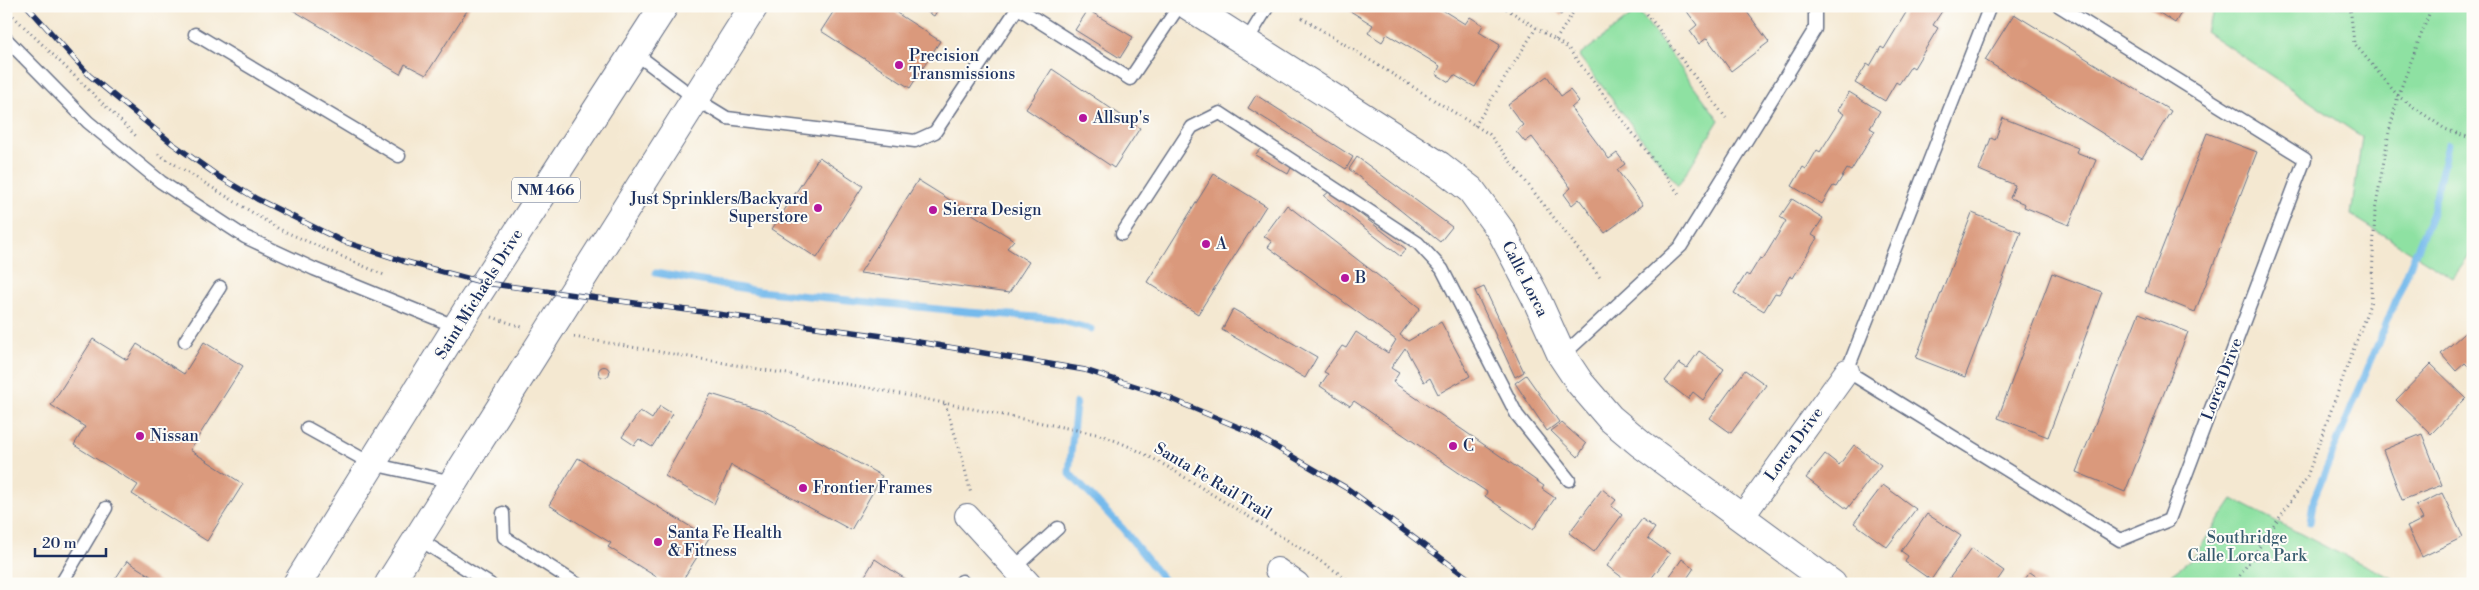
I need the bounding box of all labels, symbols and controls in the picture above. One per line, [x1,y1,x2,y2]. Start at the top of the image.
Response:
place label: Precision Transmissions [909,46,1015,84]
marker: Precision Transmissions [893,59,905,71]
place label: Allsup's [1092,108,1149,128]
marker: Allsup's [1077,112,1089,124]
road number: NM 466 [512,178,580,202]
place label: Just Sprinklers/Backyard Superstore [629,189,808,227]
place label: Sierra Design [943,200,1042,220]
marker: Just Sprinklers/Backyard Superstore [812,202,824,214]
marker: Sierra Design [927,204,939,216]
street label: Saint Michaels Drive [431,225,527,363]
place label: A [1215,234,1228,254]
marker: A [1200,238,1212,250]
street label: Calle Lorca [1497,238,1553,321]
place label: B [1354,268,1366,288]
marker: B [1339,272,1351,284]
street label: Lorca Drive [2197,335,2247,423]
street label: Lorca Drive [1760,403,1828,485]
place label: Nissan [150,426,199,446]
marker: Nissan [134,430,146,442]
place label: C [1463,436,1474,456]
street label: Santa Fe Rail Trail [1151,438,1276,524]
marker: C [1447,440,1459,452]
place label: Frontier Frames [813,478,932,498]
marker: Frontier Frames [797,482,809,494]
place label: Santa Fe Health & Fitness [668,523,783,561]
scale bar [35,525,106,557]
park label: Southridge Calle Lorca Park [2188,528,2308,566]
text: 20 m [42,534,77,553]
marker: Santa Fe Health & Fitness [652,536,664,548]

